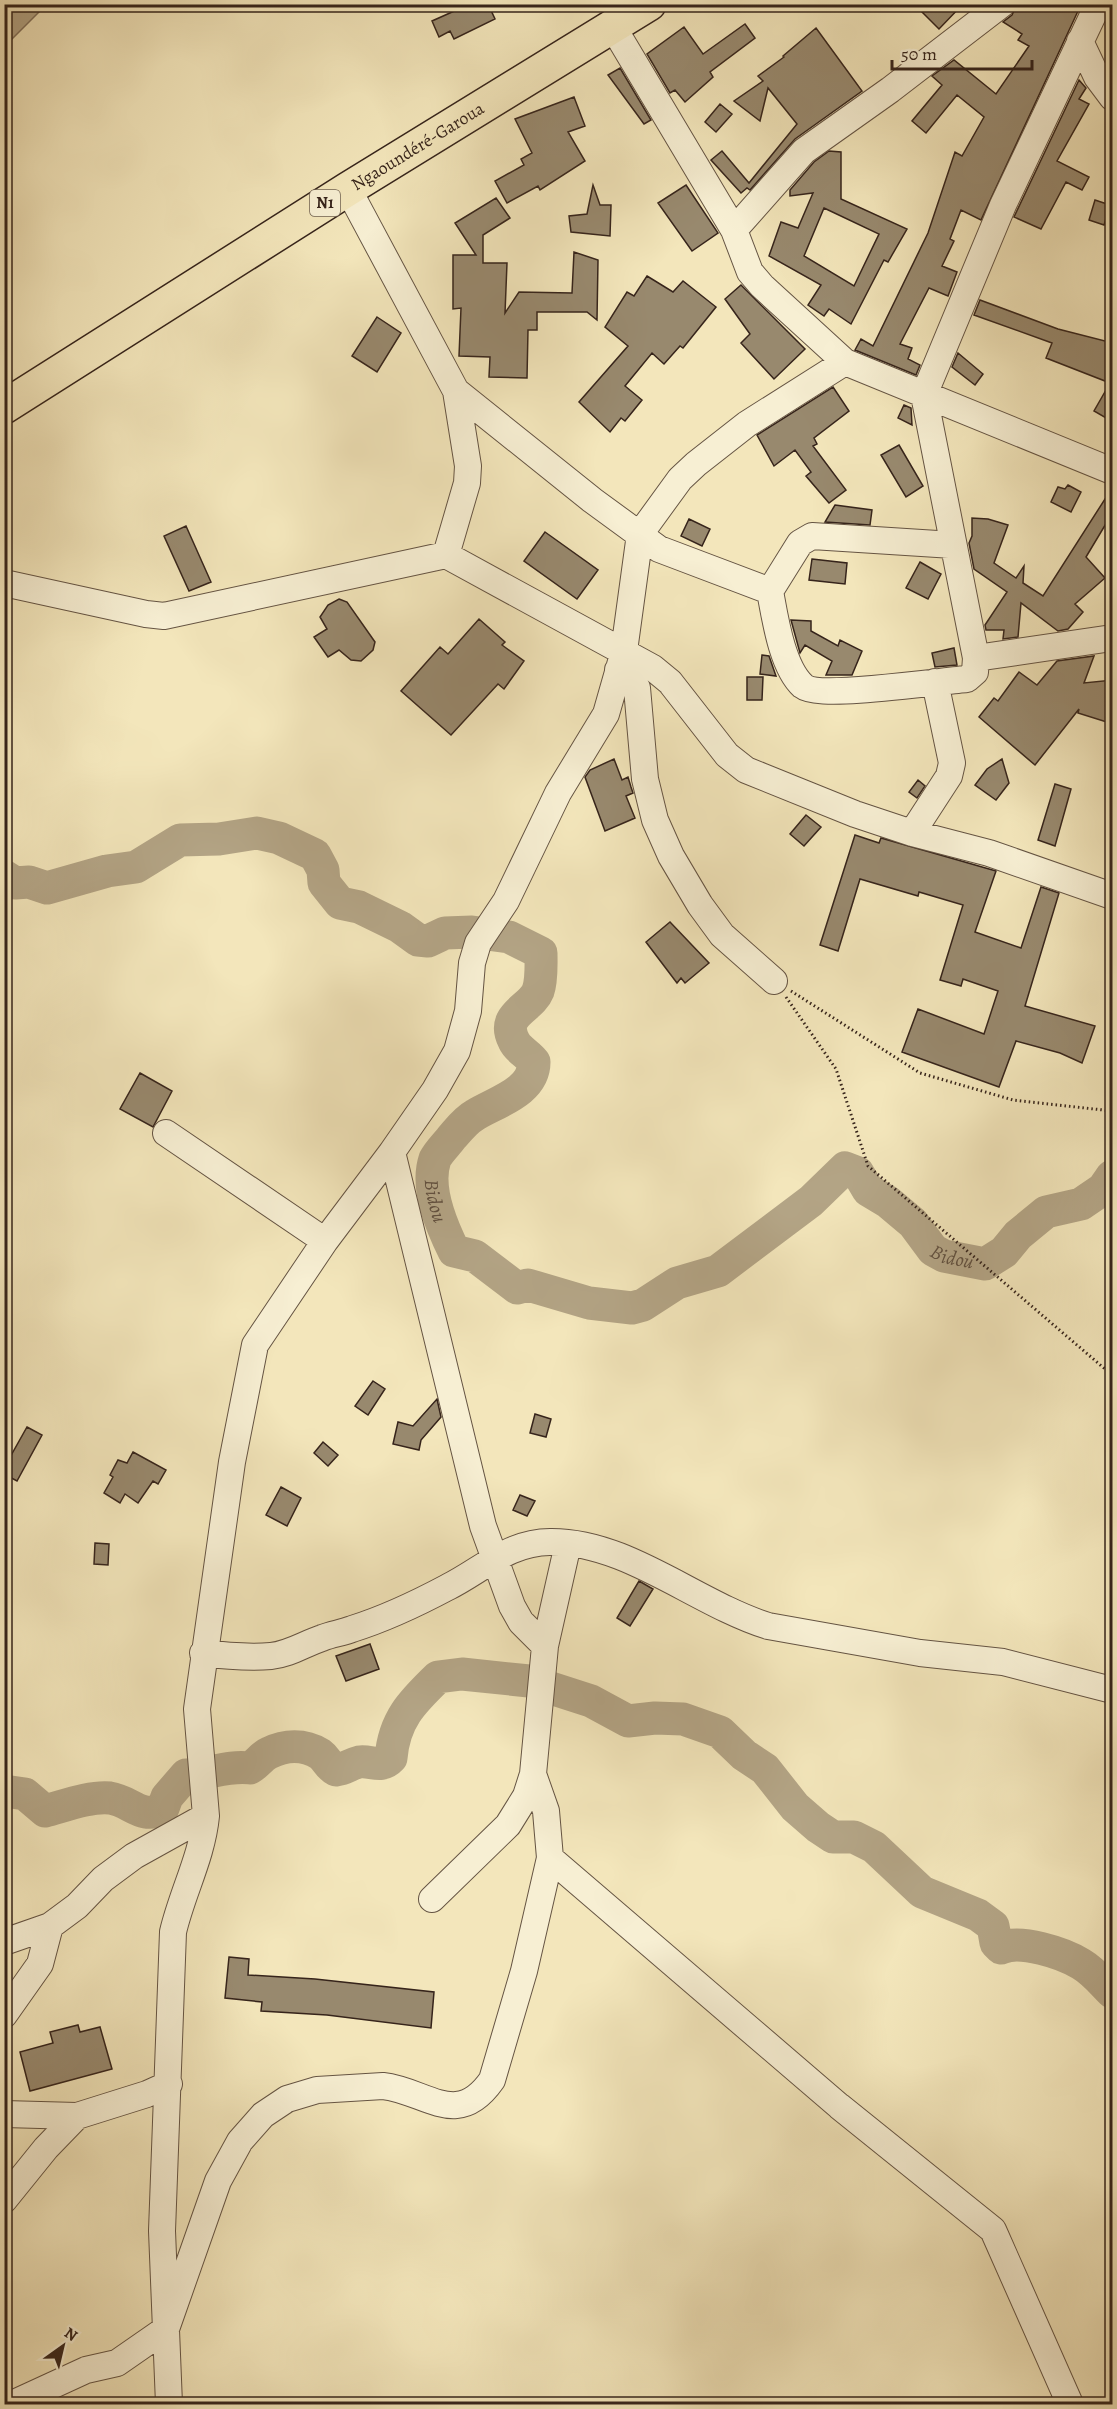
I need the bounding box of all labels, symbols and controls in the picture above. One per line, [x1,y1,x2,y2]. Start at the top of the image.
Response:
scale bar [892,33,1032,71]
text: 50 m [901,42,937,66]
street label: Ngaoundéré-Garoua [347,96,489,196]
road number: N1 [310,190,340,216]
water label: Bidou [418,1178,454,1226]
water label: Bidou [926,1238,976,1275]
north arrow [33,2316,93,2376]
text: N [60,2322,82,2347]

